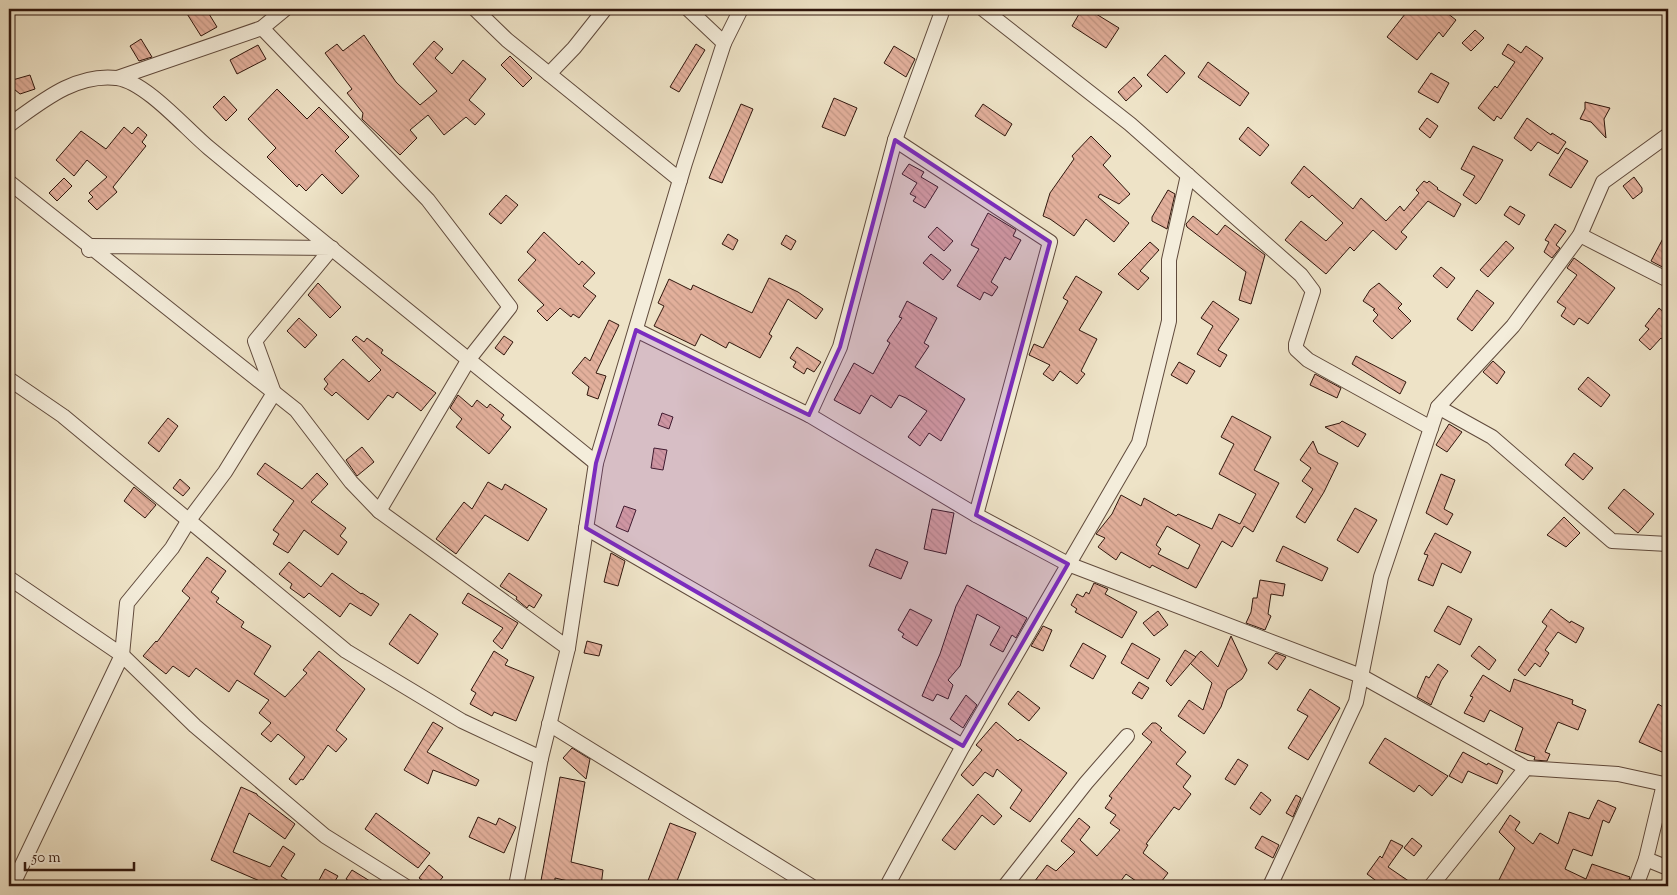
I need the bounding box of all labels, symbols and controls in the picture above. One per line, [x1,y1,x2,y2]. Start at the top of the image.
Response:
scale bar [25,840,134,872]
text: 50 m [31,848,61,869]

